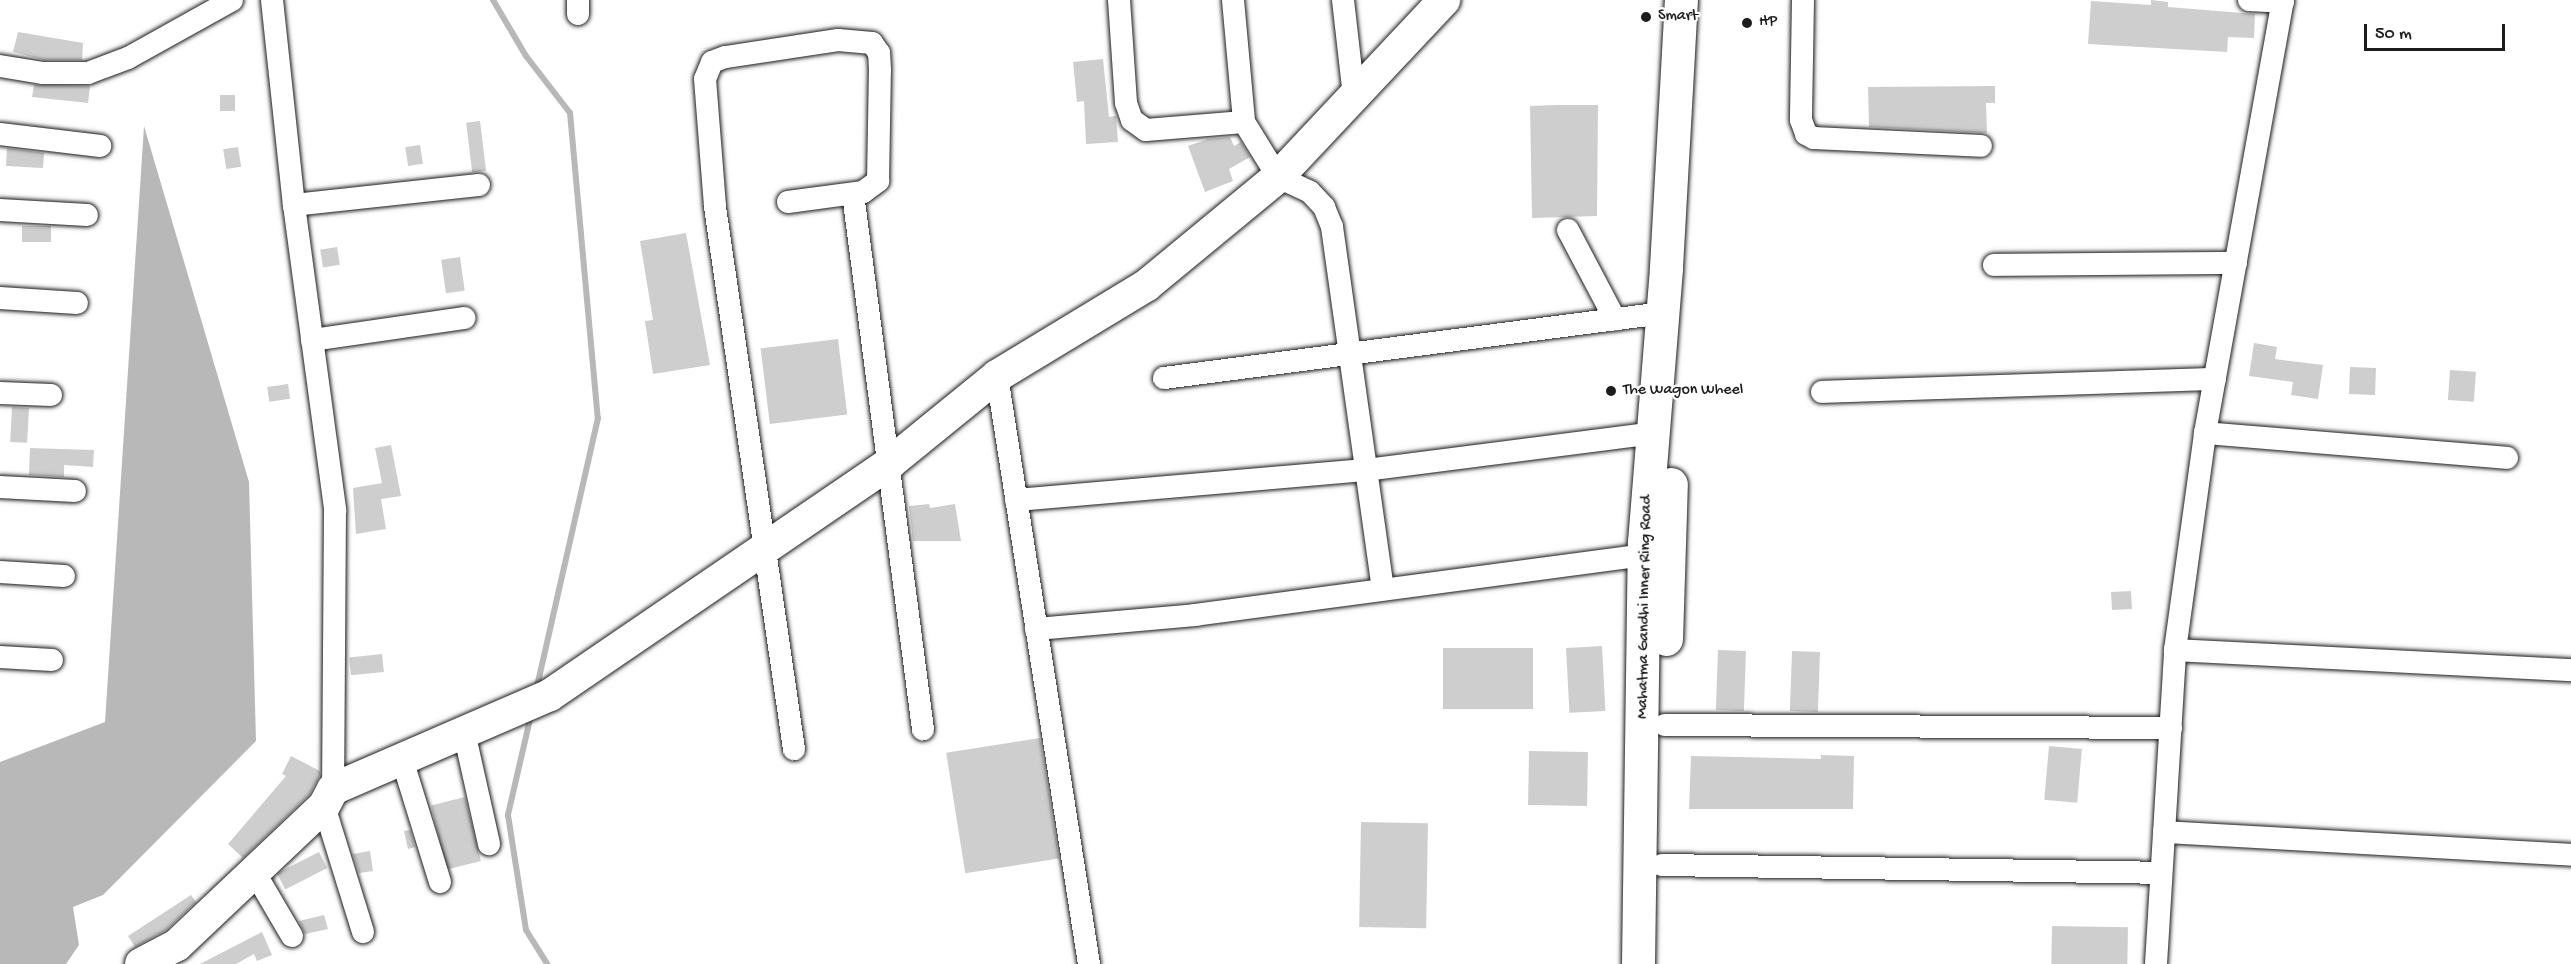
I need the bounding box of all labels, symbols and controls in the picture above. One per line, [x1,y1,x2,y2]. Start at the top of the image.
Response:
place label: Smart [1658,7,1698,27]
marker: Smart [1639,10,1653,24]
scale bar [2367,12,2508,50]
place label: HP [1759,13,1777,33]
marker: HP [1740,16,1754,30]
text: 50 m [2375,24,2412,45]
place label: The Wagon Wheel [1623,381,1743,401]
marker: The Wagon Wheel [1604,384,1618,398]
street label: Mahatma Gandhi Inner Ring Road [1634,495,1658,719]

